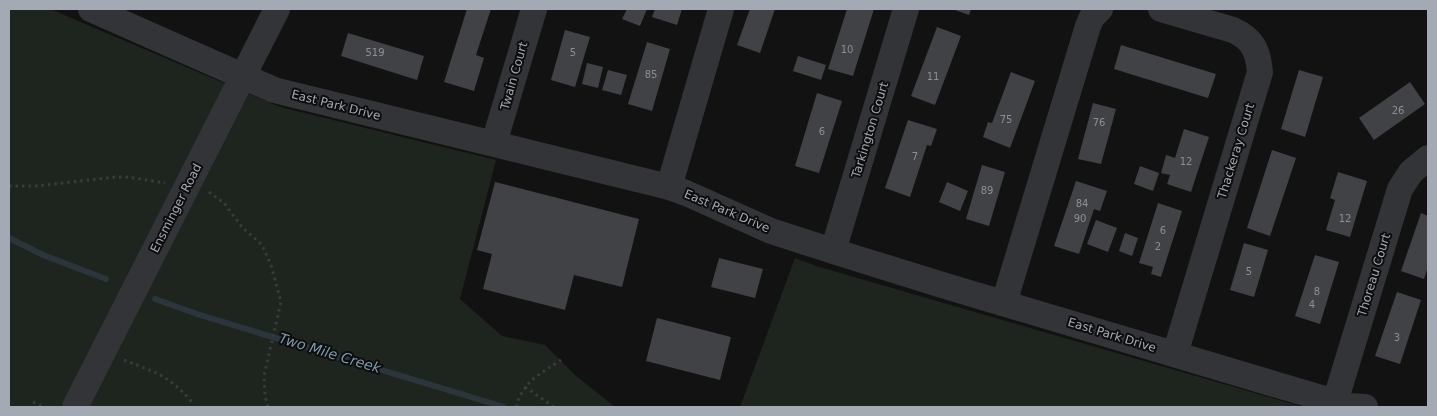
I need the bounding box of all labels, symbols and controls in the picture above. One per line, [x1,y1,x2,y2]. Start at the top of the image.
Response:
street label: Twain Court [497,40,530,113]
house number: 10 [841,44,853,55]
house number: 519 [365,47,385,58]
house number: 5 [570,47,576,58]
house number: 85 [645,69,657,80]
house number: 11 [927,71,939,82]
street label: Tarkington Court [848,80,891,181]
street label: East Park Drive [290,87,382,123]
street label: Thackeray Court [1215,101,1257,201]
house number: 26 [1392,105,1404,116]
house number: 75 [1000,114,1012,125]
house number: 76 [1093,117,1105,128]
house number: 6 [819,126,825,137]
house number: 7 [912,151,918,162]
house number: 12 [1180,156,1192,167]
street label: Ensminger Road [148,161,204,255]
house number: 89 [981,185,993,196]
street label: East Park Drive [682,187,772,235]
house number: 84 [1076,198,1088,209]
house number: 90 [1074,213,1086,224]
house number: 12 [1339,213,1351,224]
house number: 6 [1160,225,1166,236]
street label: Thoreau Court [1354,232,1393,319]
house number: 2 [1155,241,1161,252]
house number: 5 [1246,266,1252,277]
house number: 8 [1314,286,1320,297]
house number: 4 [1309,299,1315,310]
street label: East Park Drive [1066,315,1158,355]
water label: Two Mile Creek [277,330,384,376]
house number: 3 [1394,332,1400,343]

